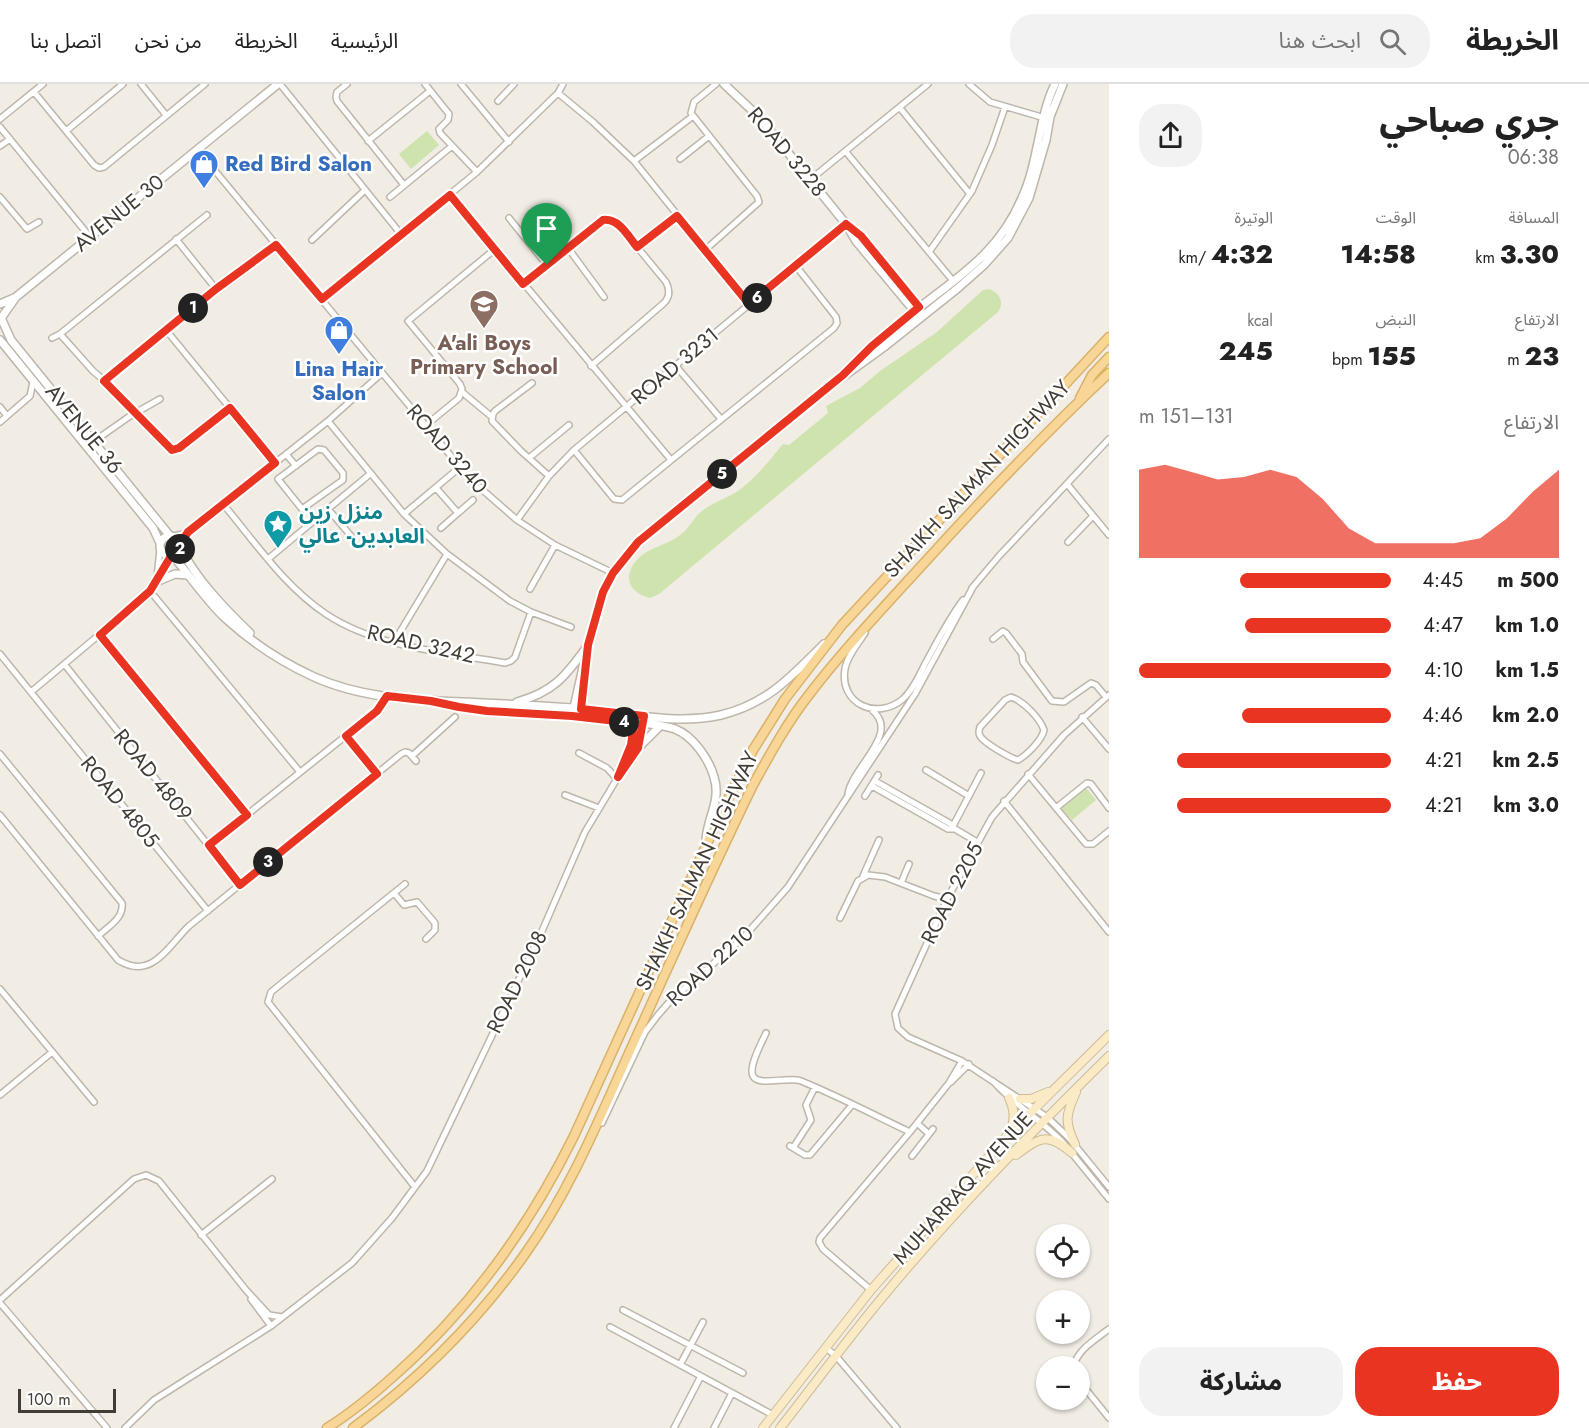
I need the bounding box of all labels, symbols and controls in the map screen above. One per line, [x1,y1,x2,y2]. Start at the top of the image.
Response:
search box [1010,14,1430,68]
text: الخريطة [1466,20,1559,61]
text: ابحث هنا [1279,24,1361,56]
icon: search [1376,25,1409,58]
text: اتصل بنا [30,26,102,56]
text: من نحن [135,26,202,56]
text: الخريطة [235,26,298,56]
text: الرئيسية [331,26,398,56]
text: جري صباحي [1379,97,1559,144]
street label: ROAD 3228 [740,101,834,203]
button: share [1139,104,1202,167]
text: 06:38 [1508,143,1559,172]
shop icon: Red Bird Salon [188,148,220,190]
place label: Red Bird Salon [225,149,372,179]
street label: AVENUE 30 [67,167,171,259]
pin [521,203,572,265]
text: الوتيرة [1235,206,1273,229]
text: الوقت [1376,206,1416,229]
text: المسافة [1509,206,1559,229]
icon: arrive [530,212,563,245]
text: 4:32 [1211,235,1273,273]
text: 14:58 [1340,235,1416,273]
text: 3.30 [1500,235,1559,273]
text: /km [1178,246,1211,269]
text: km [1475,246,1500,269]
pin: 6 [742,283,772,313]
text: 6 [752,286,762,309]
school or university icon: A'ali Boys Primary School [468,288,500,330]
pin: 1 [178,293,208,323]
text: 1 [189,296,197,319]
text: النبض [1375,308,1416,331]
text: الارتفاع [1515,308,1559,331]
text: kcal [1247,309,1273,332]
shop icon: Lina Hair Salon [323,314,355,356]
street label: ROAD 3231 [625,320,725,412]
place label: A'ali Boys Primary School [410,328,558,382]
text: 245 [1219,332,1273,370]
text: 155 [1368,337,1416,375]
text: 23 [1525,337,1559,375]
text: bpm [1332,348,1368,371]
text: m [1507,348,1525,371]
place label: Lina Hair Salon [295,354,384,408]
street label: SHAIKH SALMAN HIGHWAY [877,373,1077,585]
street label: AVENUE 36 [38,378,130,480]
street label: ROAD 3240 [399,397,495,501]
text: 131–151 m [1139,402,1234,431]
text: الارتفاع [1504,408,1559,437]
pin: 5 [707,459,737,489]
text: 5 [717,462,727,485]
place label: منزل زين العابدين- عالي [299,497,425,553]
place icon: منزل زين العابدين- عالي [262,508,294,550]
pin: 2 [165,534,195,564]
text: 2 [175,537,185,560]
text: 4:45 [1422,566,1463,595]
text: 500 m [1497,566,1559,595]
text: 4:47 [1423,611,1463,640]
text: 1.0 km [1495,611,1559,640]
street label: ROAD 3242 [364,617,478,671]
text: 4:10 [1424,656,1463,685]
text: 1.5 km [1496,656,1559,685]
text: 4:46 [1422,701,1463,730]
text: 2.0 km [1492,701,1559,730]
pin: 4 [609,707,639,737]
text: 4 [618,710,630,733]
street label: ROAD 4809 [107,723,199,827]
street label: SHAIKH SALMAN HIGHWAY [628,746,766,996]
text: 4:21 [1425,746,1463,775]
text: 2.5 km [1493,746,1559,775]
street label: ROAD 4805 [74,750,166,854]
text: 4:21 [1425,791,1463,820]
text: 3.0 km [1493,791,1559,820]
street label: ROAD 2205 [914,837,990,949]
pin: 3 [253,847,283,877]
text: 3 [263,850,273,873]
street label: ROAD 2210 [660,919,760,1013]
street label: ROAD 2008 [479,926,555,1038]
street label: MUHARRAQ AVENUE [886,1105,1040,1271]
map controls [1036,1224,1090,1410]
button: locate [1036,1224,1090,1278]
button: + [1036,1290,1090,1344]
button: مشاركة [1139,1347,1343,1416]
button: حفظ [1355,1347,1559,1416]
button: − [1036,1356,1090,1410]
scale bar [18,1386,116,1414]
text: 100 m [27,1388,71,1411]

